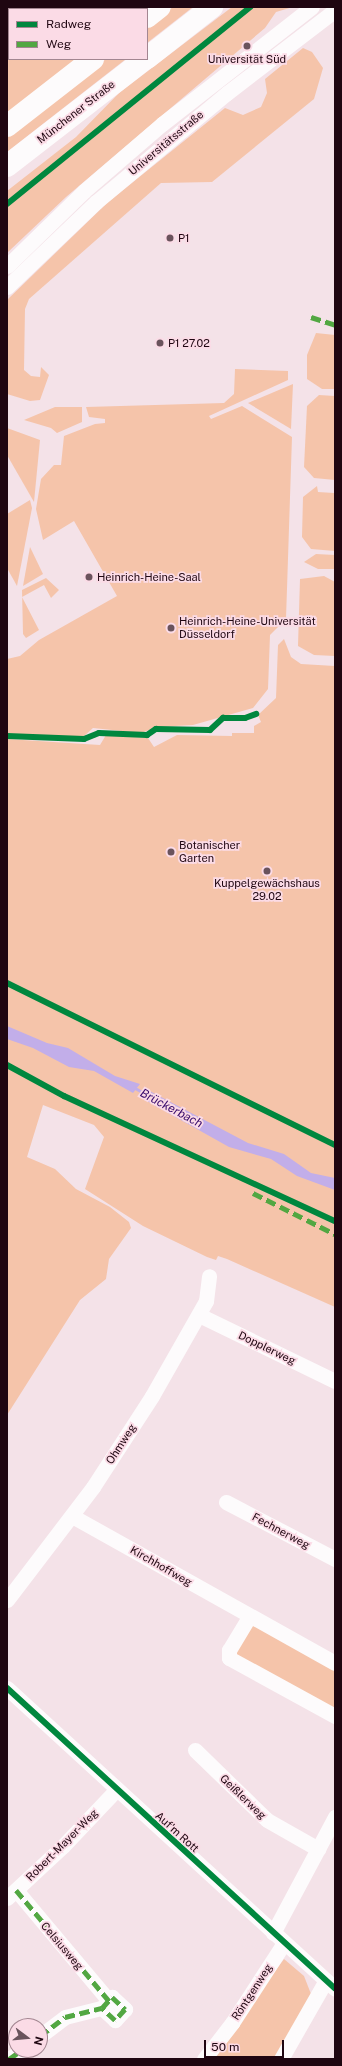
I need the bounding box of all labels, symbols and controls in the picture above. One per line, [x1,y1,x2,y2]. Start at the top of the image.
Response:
legend [8,8,148,60]
text: Radweg [46,17,91,31]
text: Weg [46,37,71,51]
marker: Universität Süd [242,41,252,51]
place label: Universität Süd [208,52,286,66]
street label: Münchener Straße [35,78,117,146]
street label: Universitätsstraße [126,108,206,178]
place label: P1 [178,231,189,245]
marker: P1 [165,233,175,243]
place label: P1 27.02 [168,336,210,350]
marker: P1 27.02 [155,338,165,348]
place label: Heinrich-Heine-Saal [97,570,201,584]
marker: Heinrich-Heine-Saal [84,572,94,582]
place label: Heinrich-Heine-Universität Düsseldorf [179,615,316,641]
marker: Heinrich-Heine-Universität Düsseldorf [166,623,176,633]
place label: Botanischer Garten [179,839,240,865]
marker: Botanischer Garten [166,847,176,857]
marker: Kuppelgewächshaus 29.02 [262,866,272,876]
place label: Kuppelgewächshaus 29.02 [214,877,320,903]
water label: Brückerbach [137,1087,205,1131]
street label: Dopplerweg [236,1328,298,1368]
street label: Ohmweg [103,1421,139,1467]
street label: Fechnerweg [250,1510,312,1552]
street label: Kirchhoffweg [128,1543,194,1589]
street label: Geißlerweg [217,1772,269,1822]
street label: Robert-Mayer-Weg [23,1806,101,1884]
street label: Auf'm Rott [152,1809,202,1855]
street label: Celsiusweg [38,1919,86,1973]
street label: Röntgenweg [229,1961,275,2023]
north arrow [8,2018,48,2058]
scale bar [206,2032,286,2058]
text: N [32,2035,46,2047]
text: 50 m [211,2040,239,2054]

